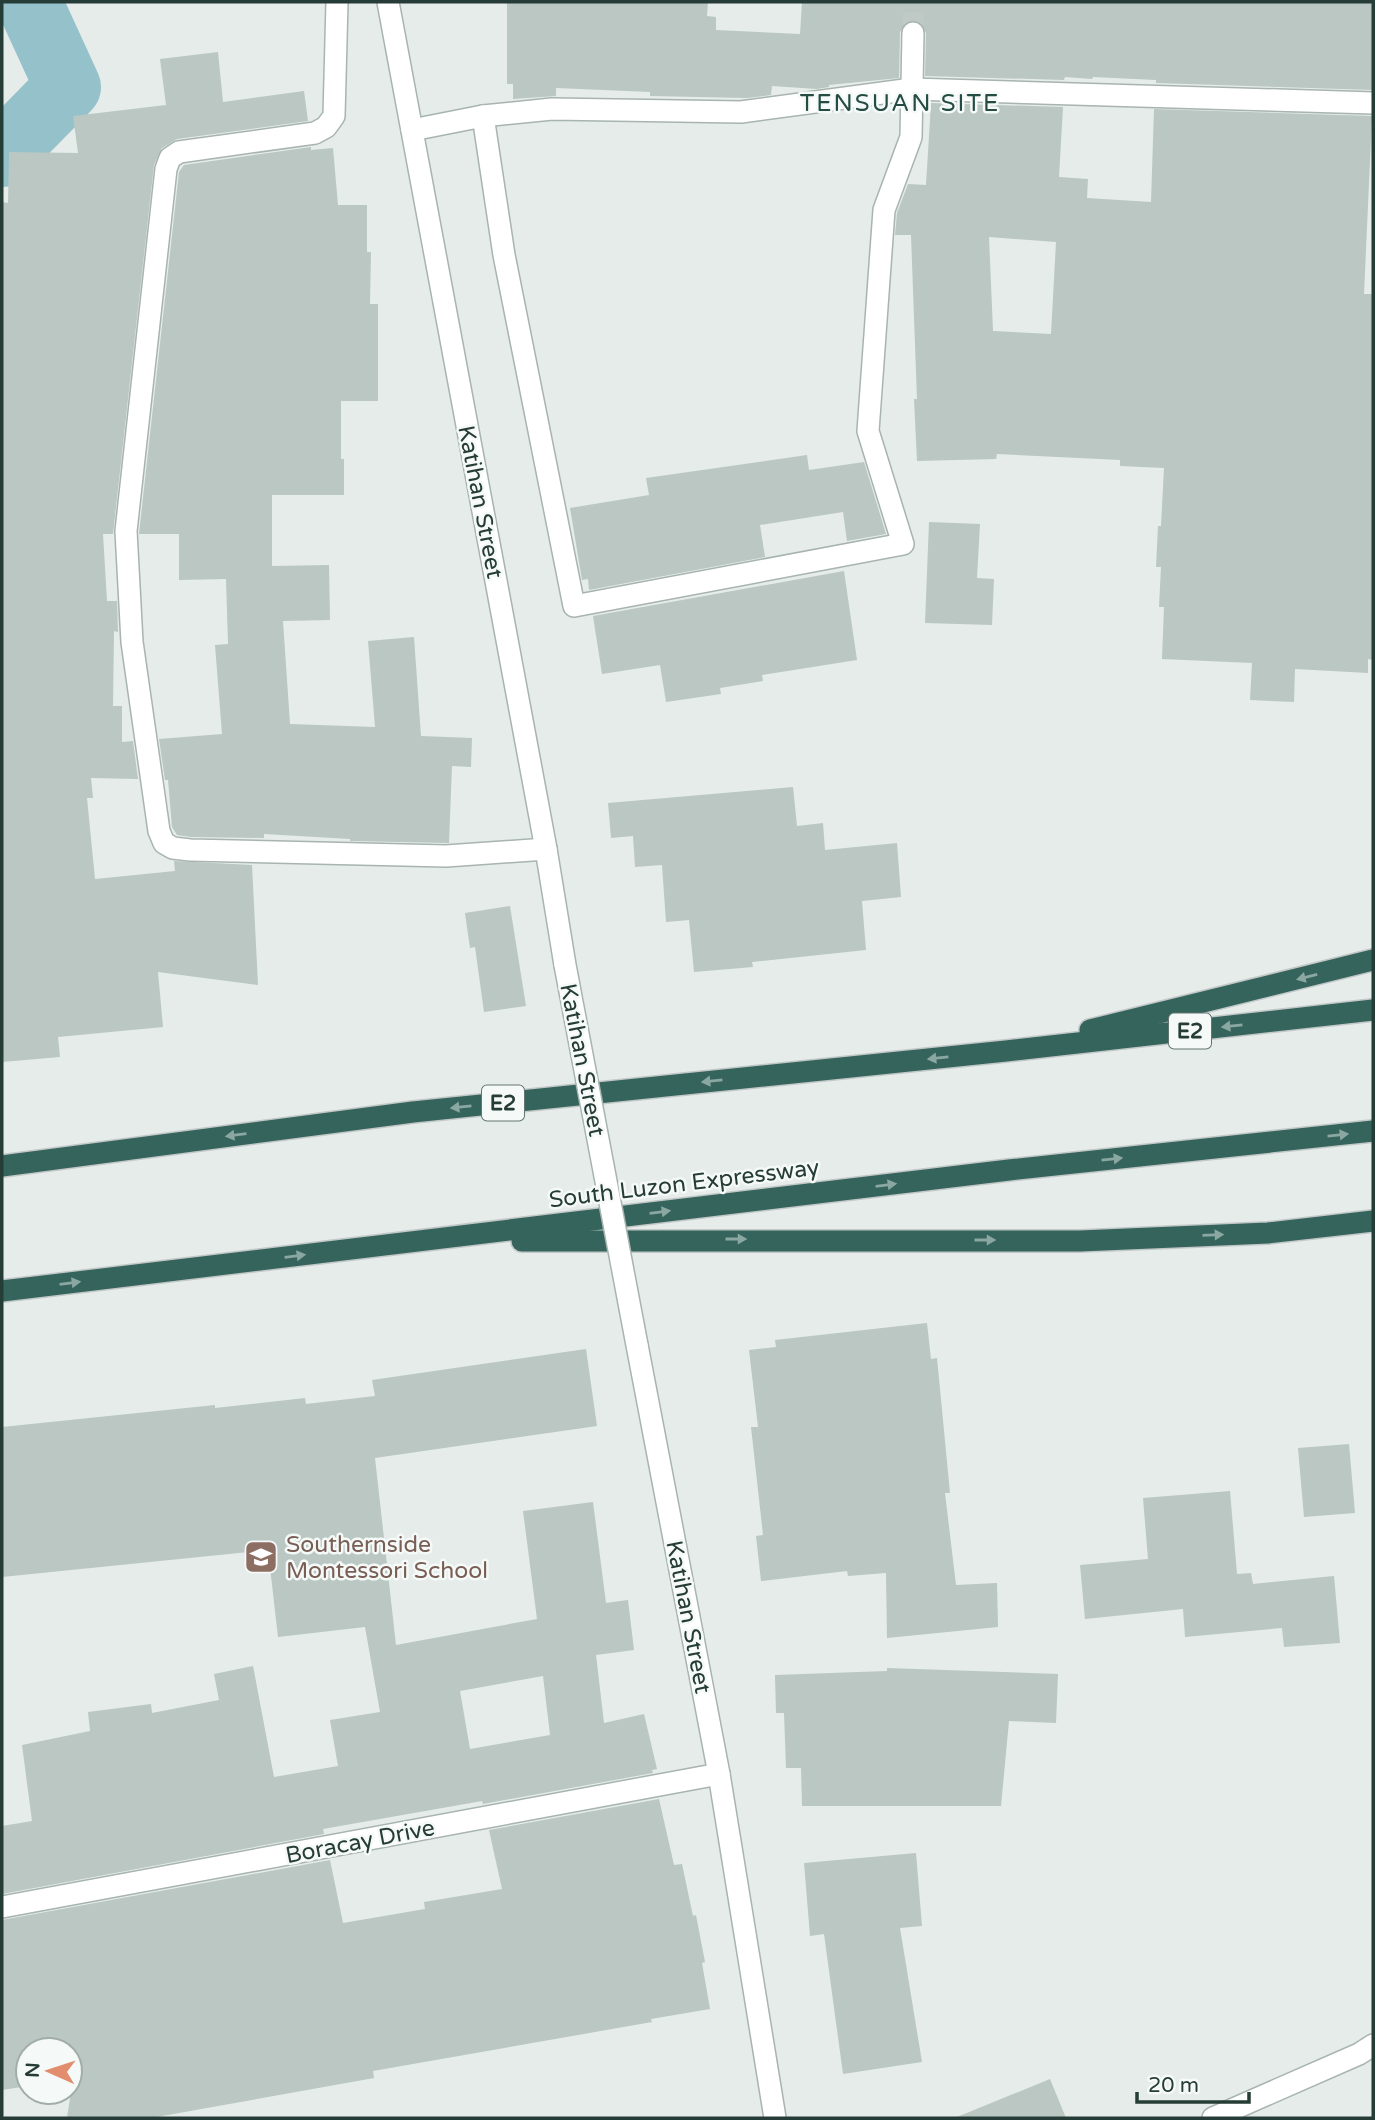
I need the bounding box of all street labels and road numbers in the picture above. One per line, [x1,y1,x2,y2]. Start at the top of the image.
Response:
street label: Katihan Street [451,423,509,581]
street label: Katihan Street [553,981,611,1139]
road number: E2 [1169,1014,1211,1048]
road number: E2 [482,1086,524,1120]
street label: South Luzon Expressway [547,1154,821,1214]
street label: Katihan Street [659,1538,717,1696]
street label: Boracay Drive [283,1814,437,1870]

